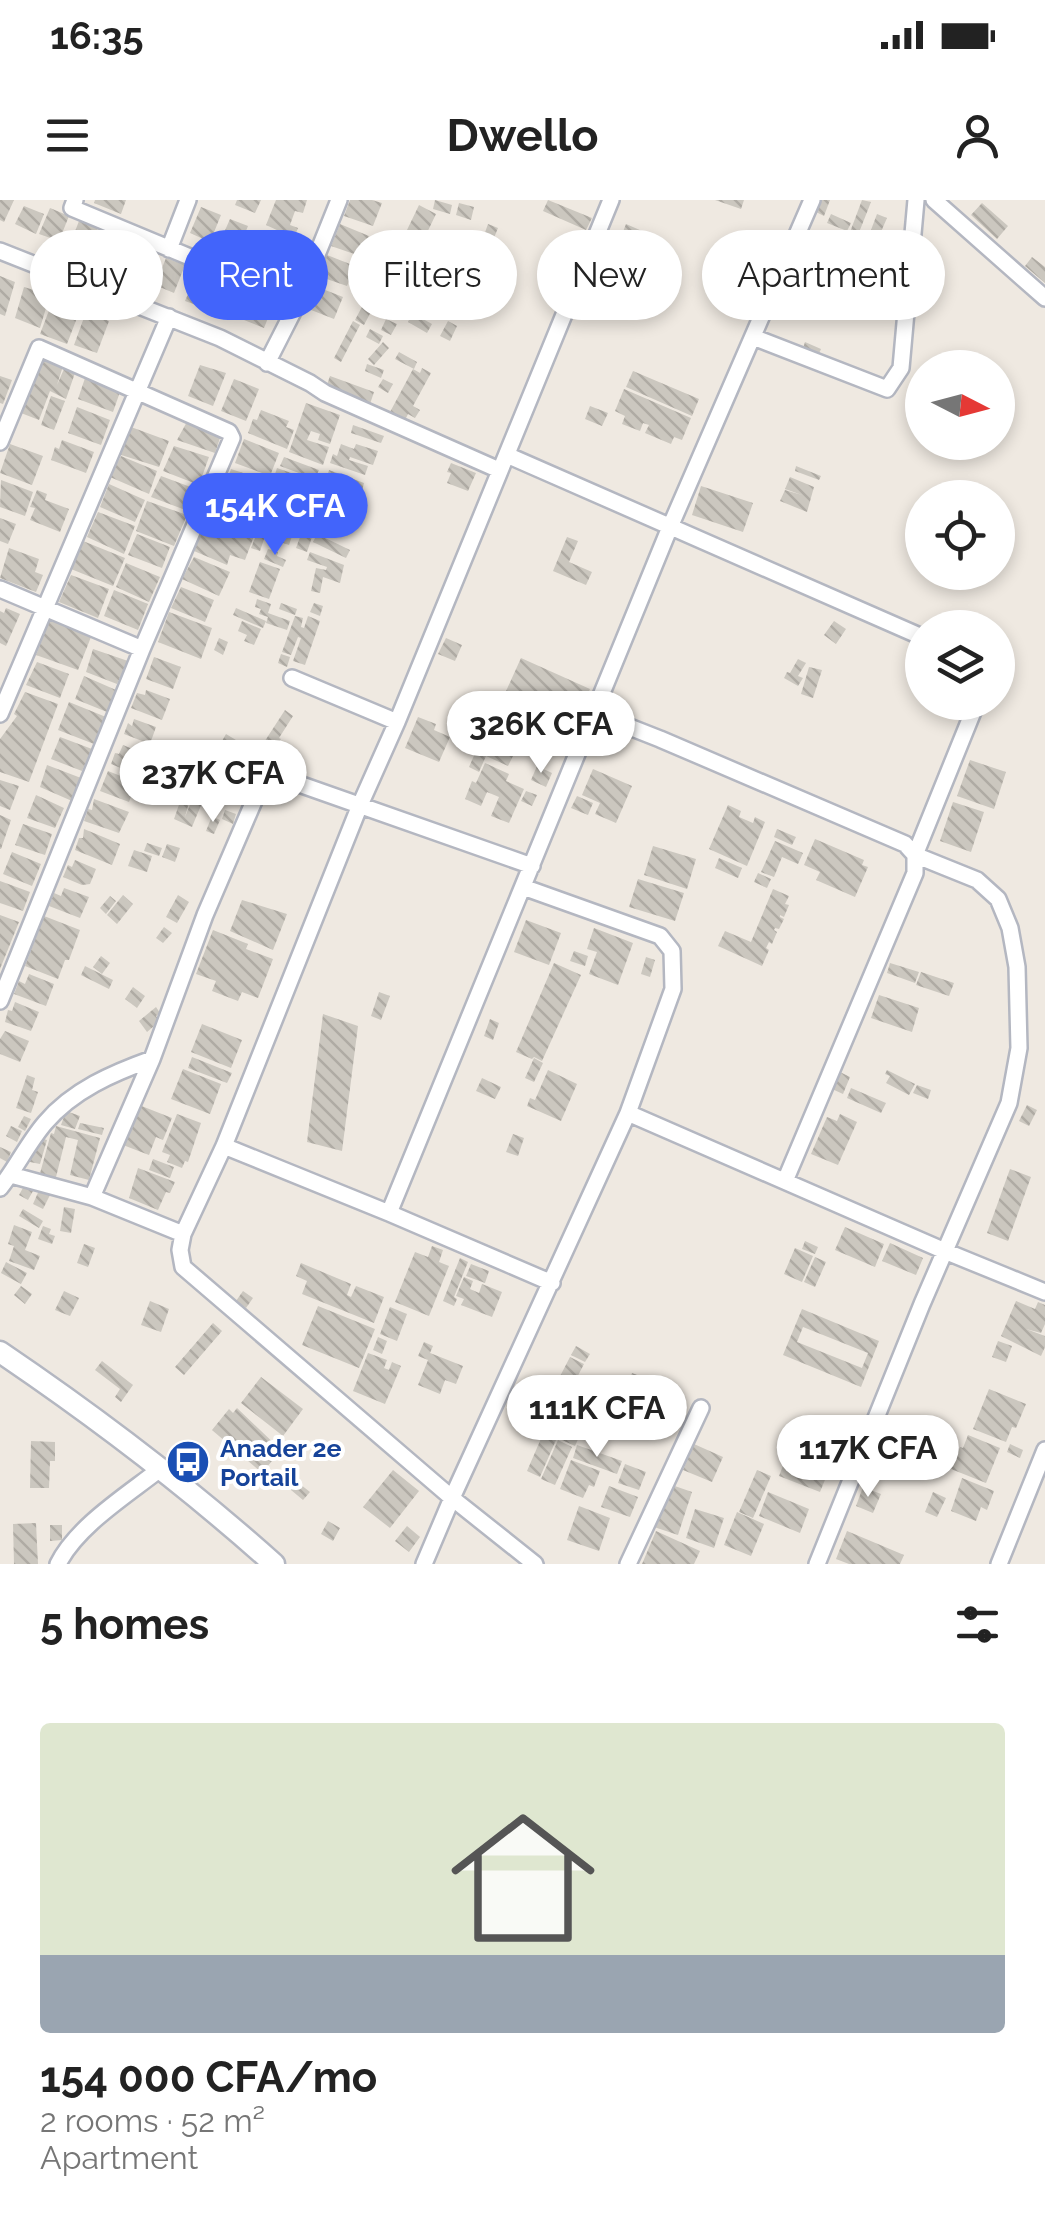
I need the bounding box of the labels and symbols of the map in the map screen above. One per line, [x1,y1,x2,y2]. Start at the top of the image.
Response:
north arrow [905,350,1015,460]
pin: 154K CFA [172,473,378,558]
pin: 326K CFA [438,691,644,776]
pin: 237K CFA [110,740,316,825]
pin: 111K CFA [494,1375,700,1460]
pin: 117K CFA [765,1415,971,1500]
place label: Anader 2e Portail [220,1433,342,1492]
bus stop icon: Anader 2e Portail [165,1439,211,1485]

